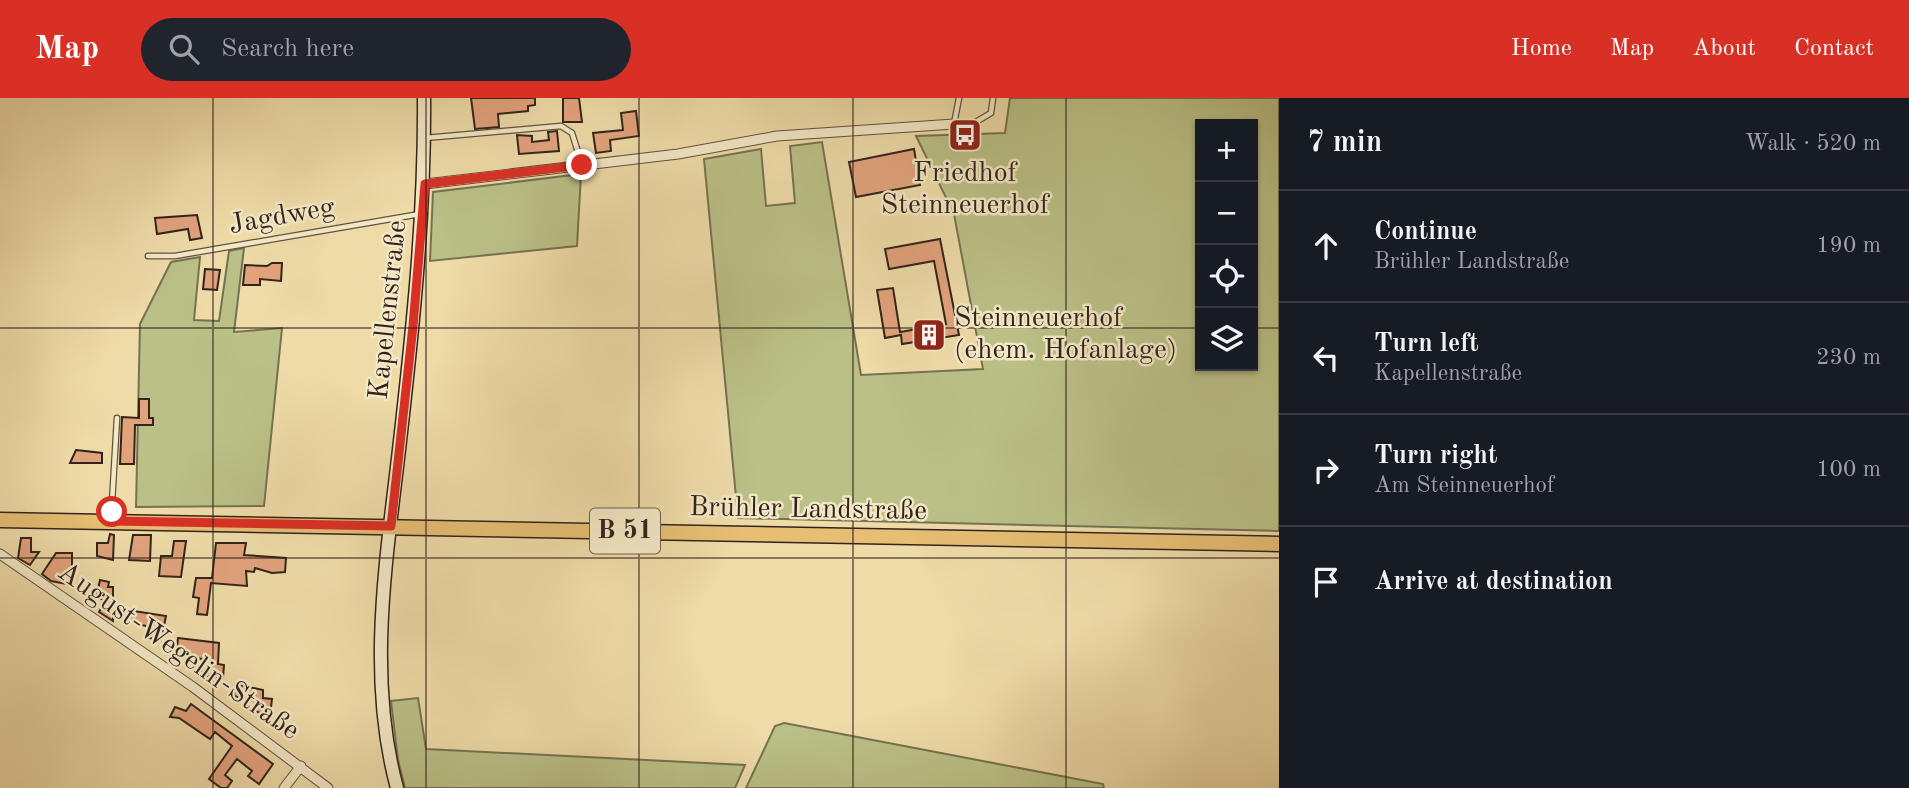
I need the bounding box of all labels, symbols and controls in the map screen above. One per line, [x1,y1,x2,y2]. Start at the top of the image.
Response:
search box [141,18,631,81]
icon: search [165,30,203,68]
text: Map [35,33,99,66]
text: Search here [221,36,354,62]
text: Home [1511,37,1572,61]
text: Map [1610,37,1654,61]
text: About [1692,37,1756,61]
text: Contact [1794,37,1874,61]
bus stop icon: Friedhof Steinneuerhof [946,116,984,154]
map controls [1195,119,1258,371]
button: + [1195,119,1258,182]
text: 7 min [1307,128,1382,158]
text: Walk · 520 m [1745,132,1881,155]
route end [566,149,597,180]
place label: Friedhof Steinneuerhof [881,160,1051,220]
button: − [1195,182,1258,245]
street label: Jagdweg [227,194,337,240]
street label: Kapellenstraße [366,219,412,401]
text: Continue [1374,219,1477,245]
icon: ahead [1307,227,1345,265]
text: 190 m [1816,234,1881,257]
button: locate [1195,245,1258,308]
text: Brühler Landstraße [1374,250,1569,273]
place label: Steinneuerhof (ehem. Hofanlage) [954,305,1177,365]
button: layers [1195,308,1258,371]
building icon: Steinneuerhof (ehem. Hofanlage) [910,316,948,354]
text: Turn left [1374,331,1479,357]
icon: left [1307,339,1345,377]
text: 230 m [1816,346,1881,369]
text: Kapellenstraße [1374,362,1522,385]
text: Turn right [1374,443,1497,469]
icon: right [1307,451,1345,489]
text: 100 m [1816,458,1881,481]
text: Am Steinneuerhof [1374,474,1555,497]
street label: Brühler Landstraße [689,494,927,526]
route start [96,496,127,527]
road number: B 51 [590,508,660,554]
street label: August-Wegelin-Straße [52,558,304,746]
icon: arrive [1307,563,1345,601]
text: Arrive at destination [1374,569,1613,595]

